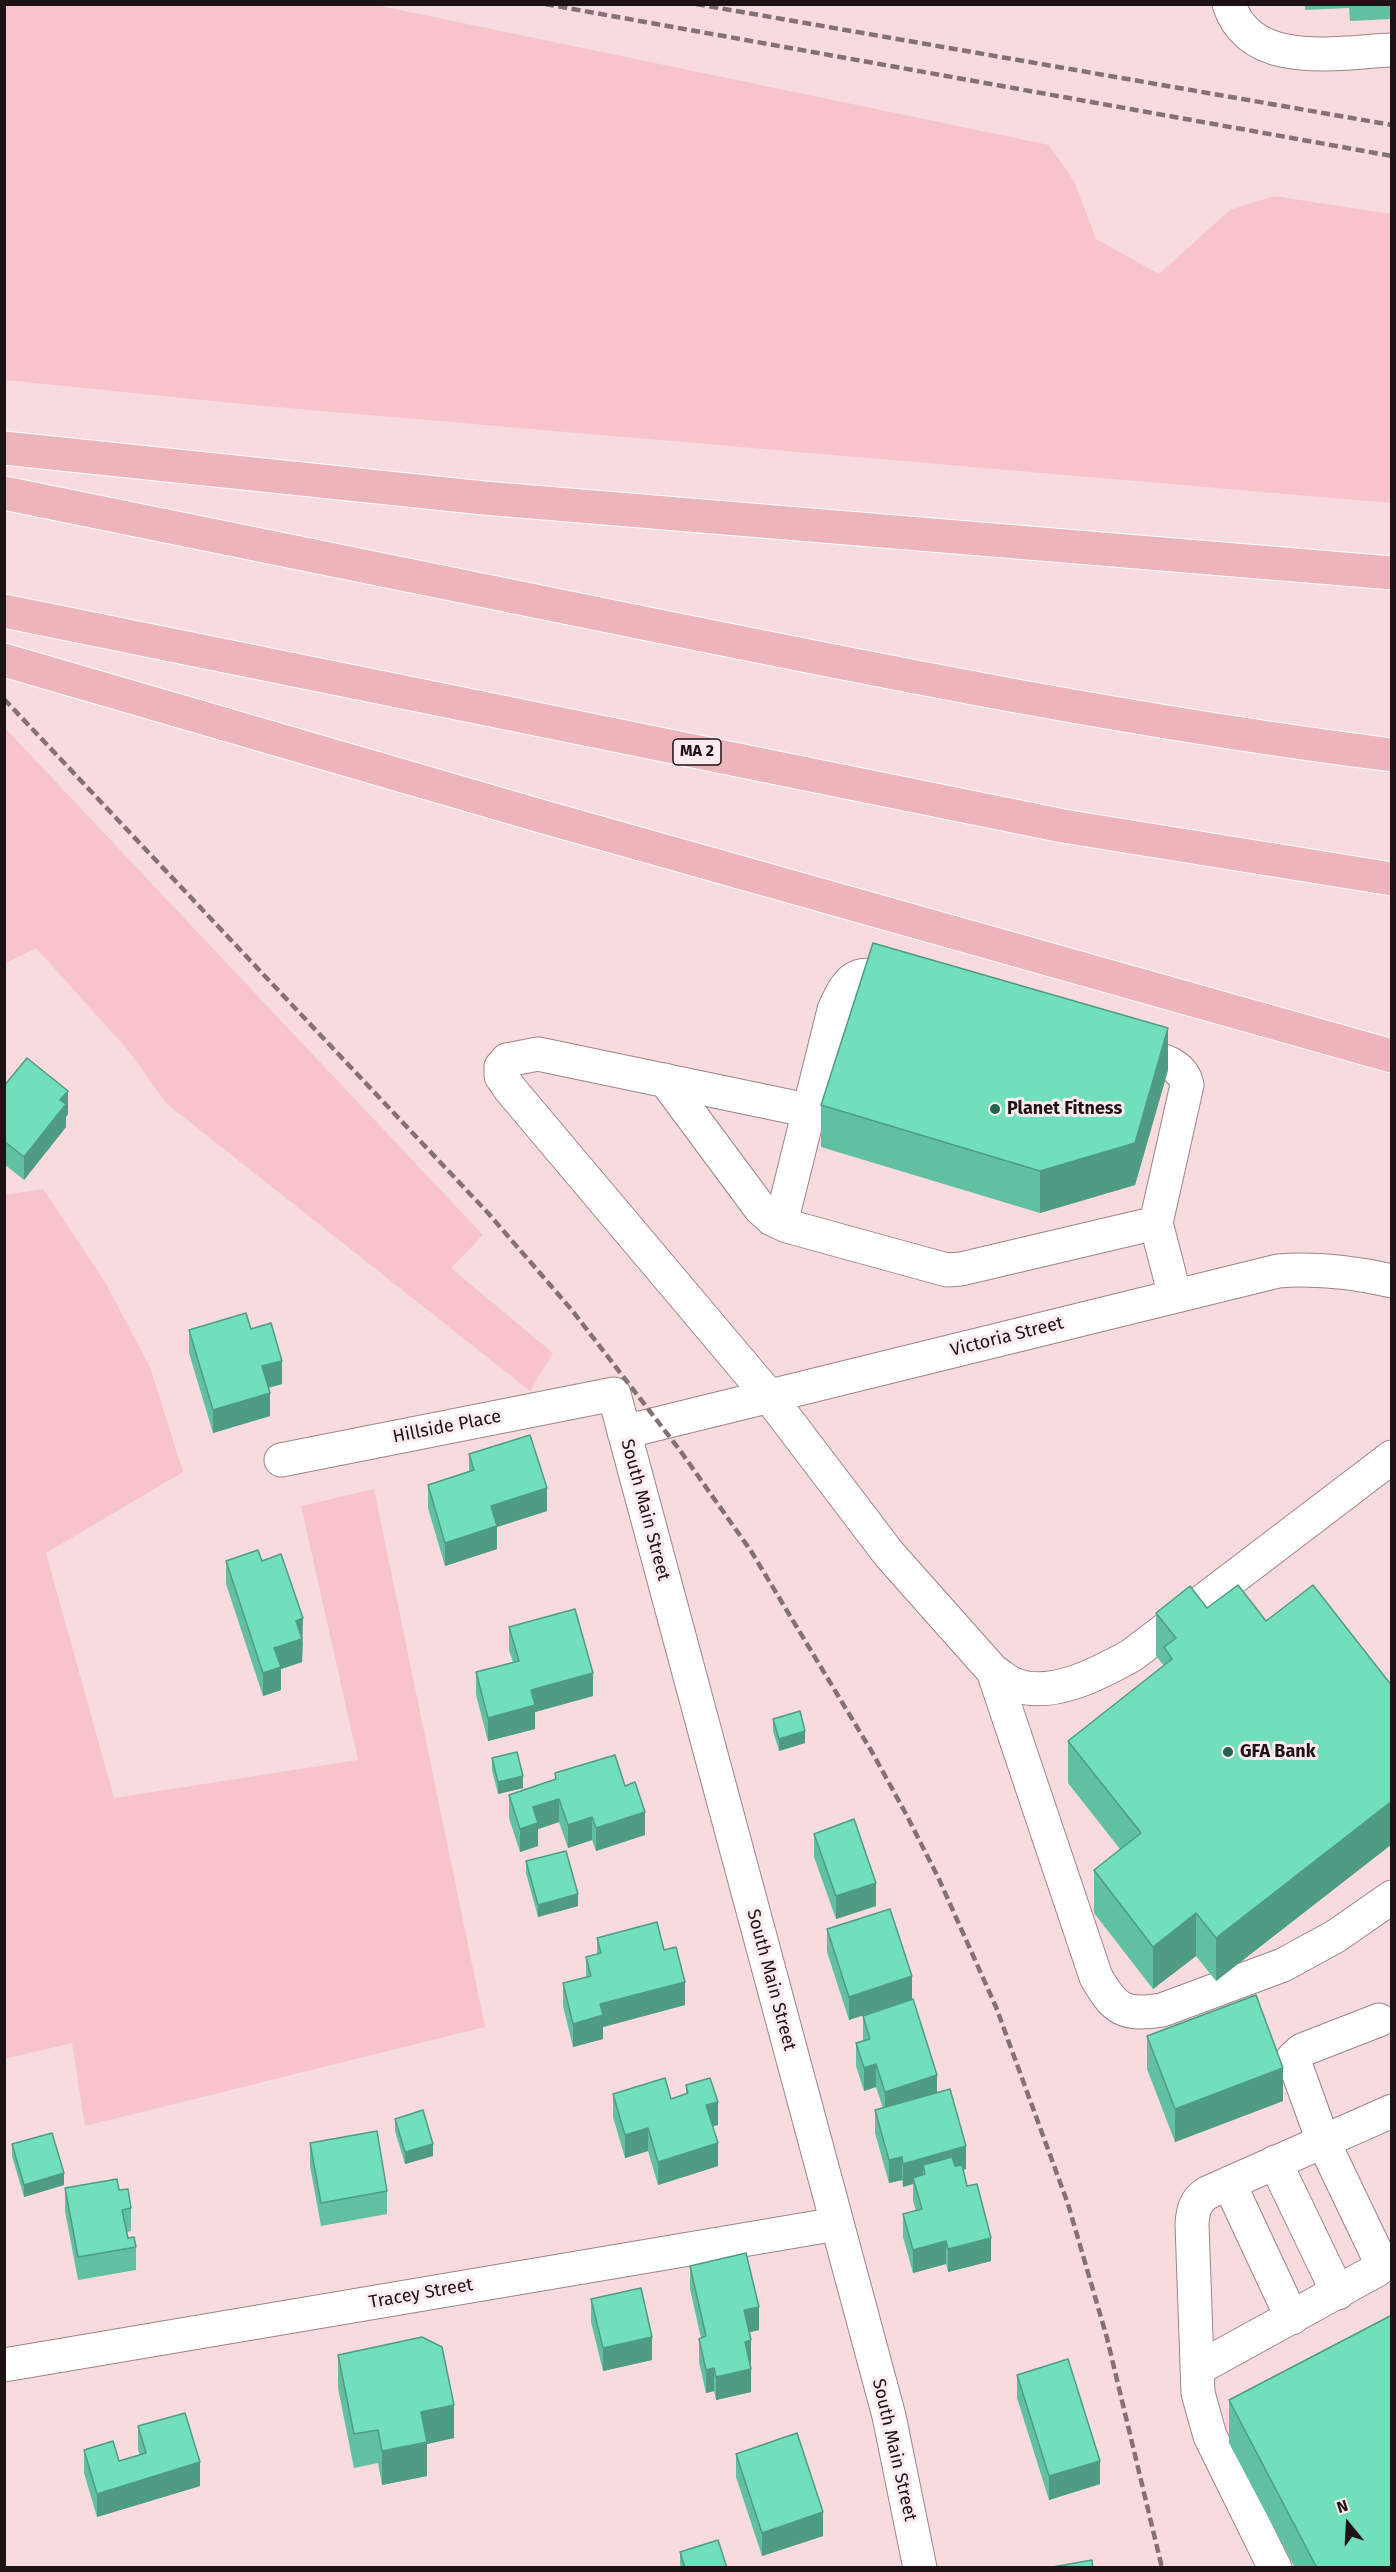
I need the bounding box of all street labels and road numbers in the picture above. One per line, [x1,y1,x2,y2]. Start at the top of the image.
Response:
road number: MA 2 [673,739,721,765]
street label: Victoria Street [948,1313,1066,1361]
street label: Hillside Place [391,1406,503,1448]
street label: South Main Street [616,1437,674,1583]
street label: South Main Street [742,1907,800,2053]
street label: Tracey Street [367,2274,475,2314]
street label: South Main Street [867,2377,921,2523]

